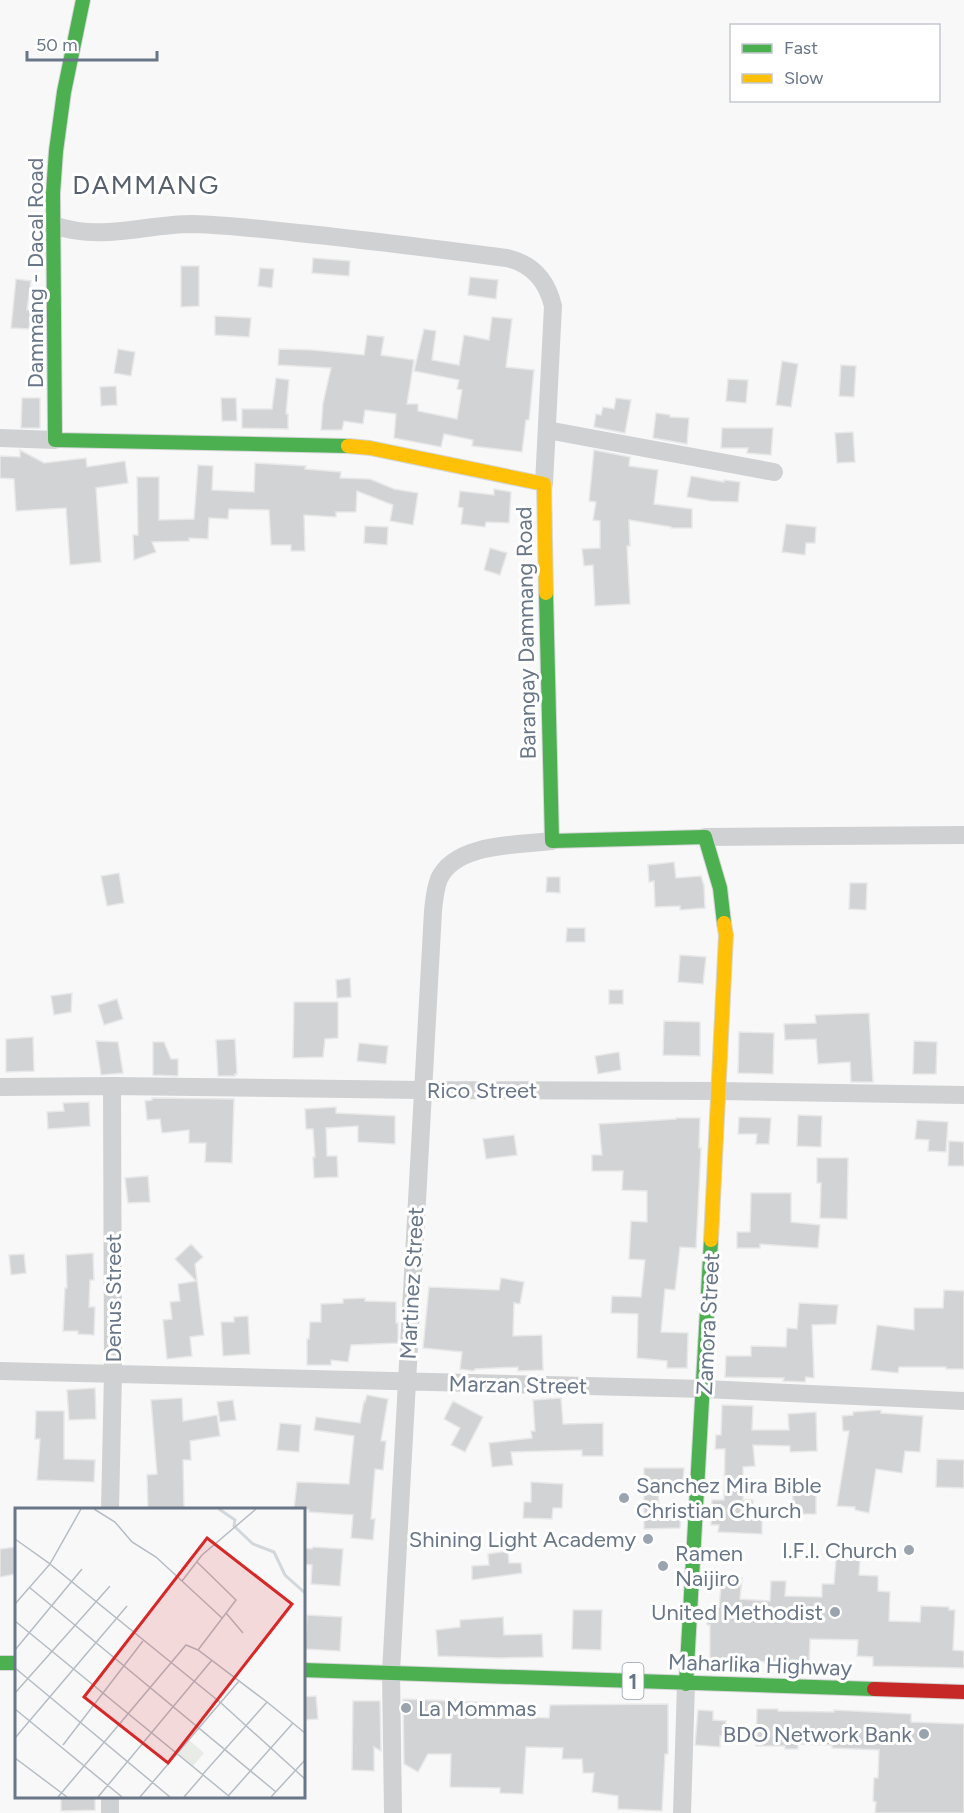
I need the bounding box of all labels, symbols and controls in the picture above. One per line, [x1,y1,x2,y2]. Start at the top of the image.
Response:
scale bar [27,24,158,62]
legend [730,24,940,102]
text: 50 m [36,34,78,56]
text: Fast [784,37,818,59]
text: Slow [784,67,823,89]
street label: Dammang - Dacal Road [22,158,49,388]
district label: DAMMANG [72,169,220,201]
street label: Barangay Dammang Road [510,506,542,760]
street label: Rico Street [427,1077,537,1104]
street label: Martinez Street [395,1206,429,1360]
street label: Denus Street [100,1234,127,1363]
street label: Zamora Street [691,1252,725,1396]
street label: Marzan Street [448,1370,588,1400]
place label: Sanchez Mira Bible Christian Church [636,1472,822,1524]
marker: Sanchez Mira Bible Christian Church [617,1491,631,1505]
inset map [15,1508,304,1798]
place label: Shining Light Academy [409,1526,636,1553]
marker: Shining Light Academy [641,1532,655,1546]
place label: I.F.I. Church [782,1537,897,1564]
place label: Ramen Naijiro [675,1540,743,1592]
marker: I.F.I. Church [902,1543,916,1557]
marker: Ramen Naijiro [656,1559,670,1573]
place label: United Methodist [651,1599,823,1626]
marker: United Methodist [828,1605,842,1619]
street label: Maharlika Highway [668,1648,853,1682]
road number: 1 [622,1663,644,1699]
place label: La Mommas [418,1695,536,1722]
marker: La Mommas [399,1701,413,1715]
place label: BDO Network Bank [723,1721,912,1748]
marker: BDO Network Bank [917,1727,931,1741]

